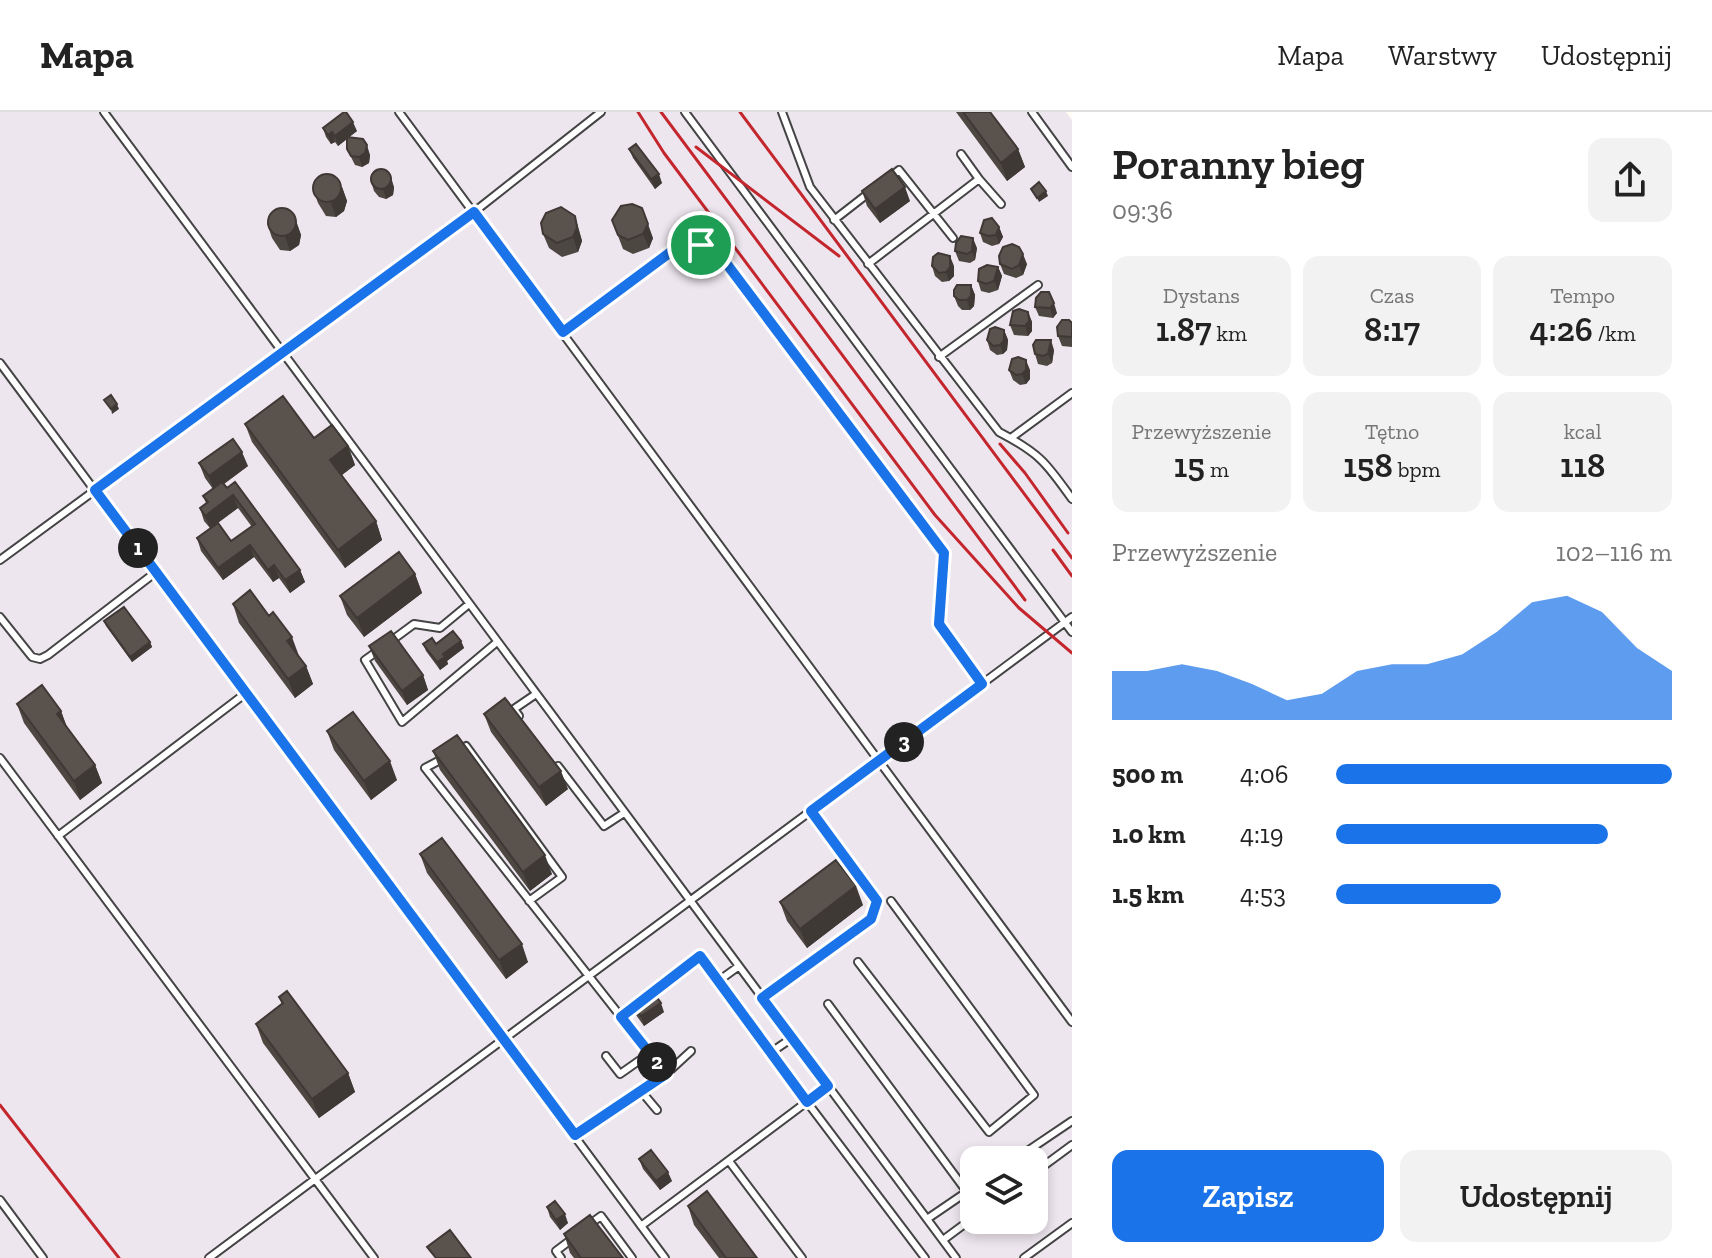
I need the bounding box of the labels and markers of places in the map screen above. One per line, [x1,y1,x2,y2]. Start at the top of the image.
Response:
pin [667,211,735,279]
pin: 1 [118,528,158,568]
pin: 3 [884,722,924,762]
pin: 2 [637,1042,677,1082]

